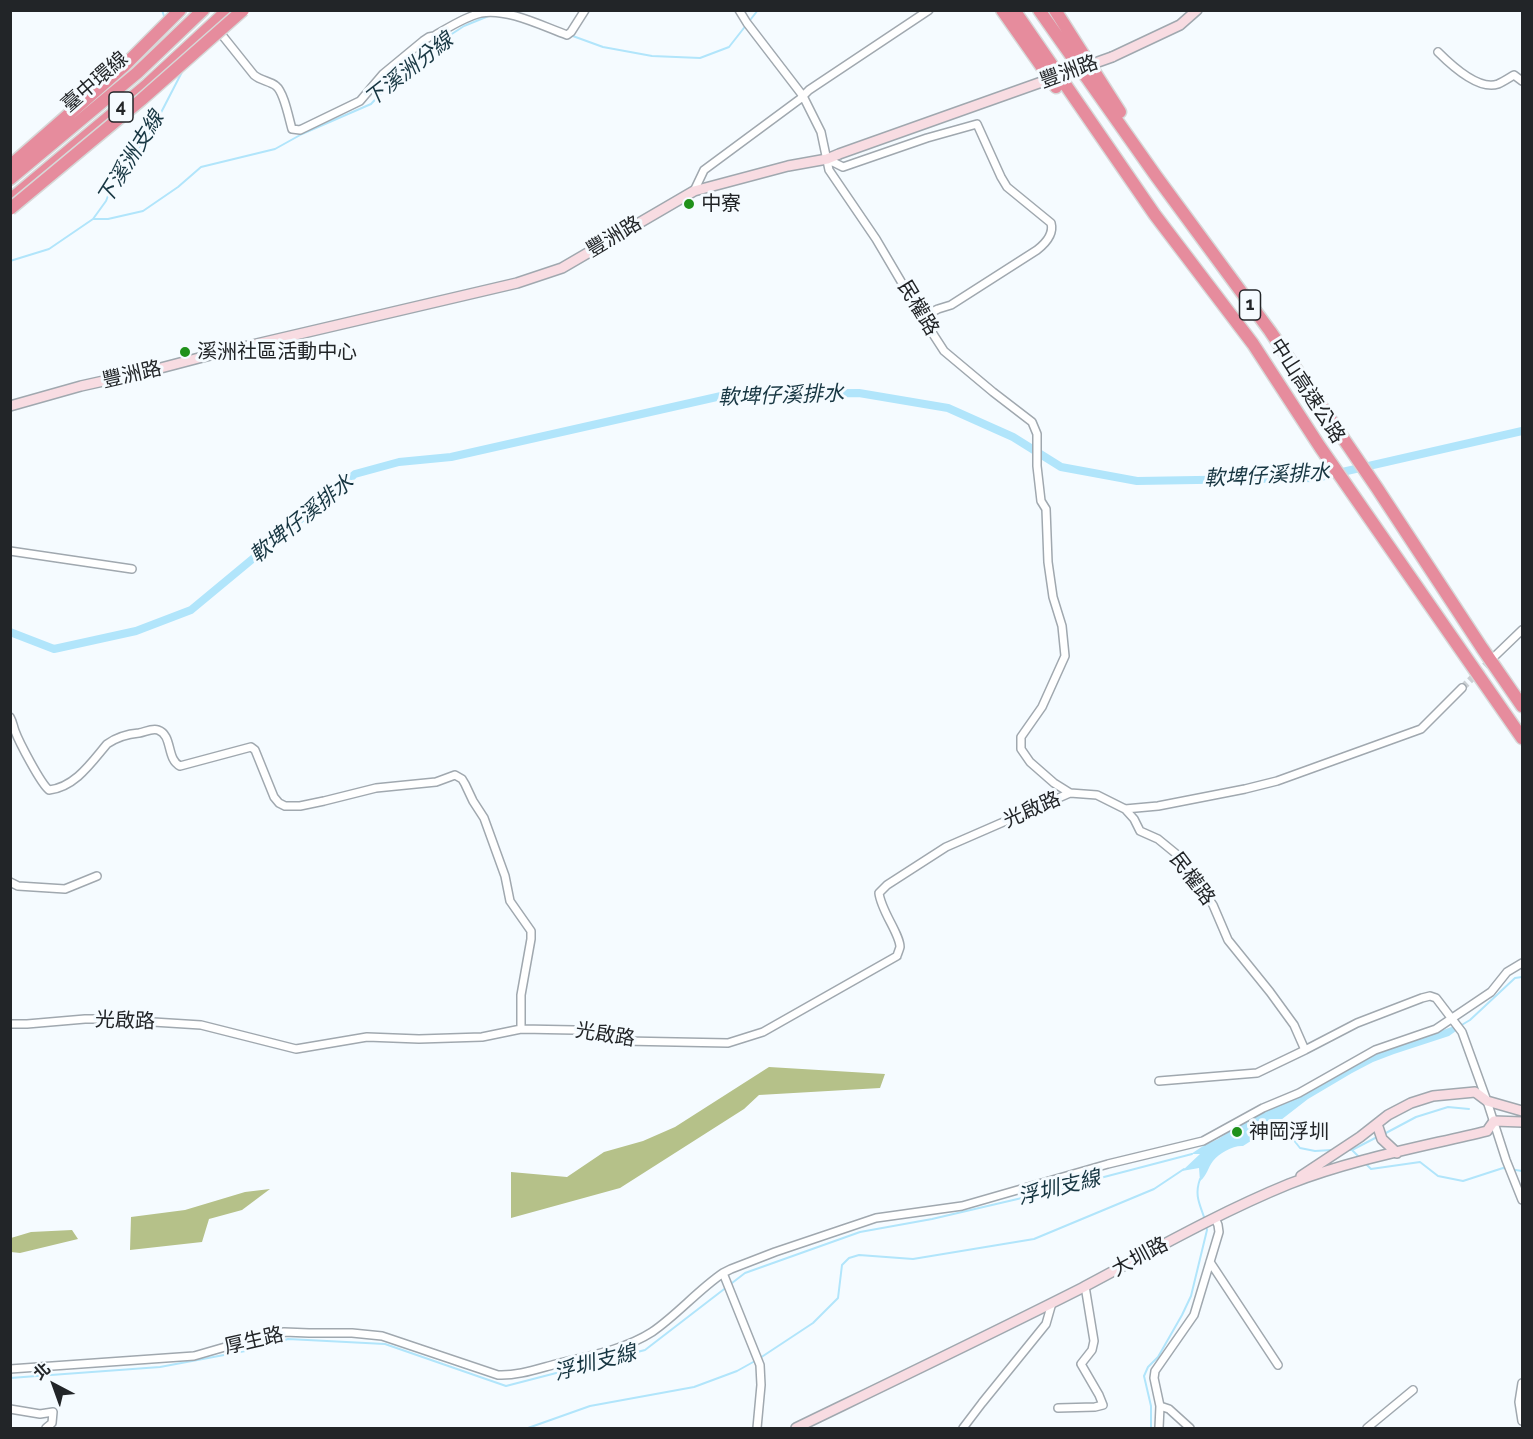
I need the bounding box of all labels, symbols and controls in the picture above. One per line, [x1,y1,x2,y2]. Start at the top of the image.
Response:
water label: 下溪洲分線 [360,28,458,112]
street label: 臺中環線 [57,47,133,117]
street label: 豐洲路 [1037,50,1101,94]
road number: 4 [109,92,133,122]
water label: 下溪洲支線 [92,107,170,209]
place label: 中寮 [701,192,741,216]
marker: 中寮 [682,197,696,211]
street label: 豐洲路 [582,211,646,263]
street label: 民權路 [892,276,944,340]
road number: 1 [1240,290,1260,320]
street label: 中山高速公路 [1264,334,1350,448]
place label: 溪洲社區活動中心 [197,340,357,364]
marker: 溪洲社區活動中心 [178,345,192,359]
street label: 豐洲路 [100,357,164,393]
water label: 軟埤仔溪排水 [718,381,844,411]
water label: 軟埤仔溪排水 [1203,460,1331,492]
water label: 軟埤仔溪排水 [245,470,359,568]
street label: 光啟路 [1000,787,1064,833]
street label: 民權路 [1164,848,1220,910]
street label: 光啟路 [95,1008,155,1034]
street label: 光啟路 [573,1018,637,1052]
place label: 神岡浮圳 [1249,1120,1329,1144]
marker: 神岡浮圳 [1230,1125,1244,1139]
water label: 浮圳支線 [1015,1166,1103,1210]
street label: 大圳路 [1108,1232,1172,1282]
street label: 厚生路 [222,1323,286,1359]
water label: 浮圳支線 [551,1340,639,1386]
north arrow [24,1355,84,1415]
text: 北 [30,1359,54,1383]

